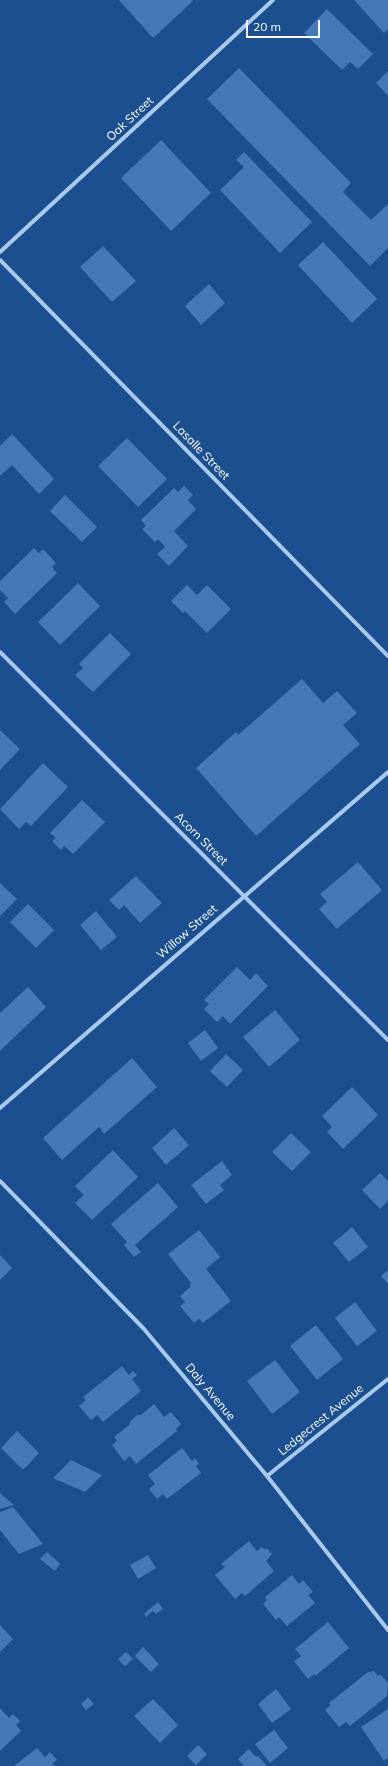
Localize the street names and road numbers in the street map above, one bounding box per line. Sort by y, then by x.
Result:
street label: Oak Street [104,94,156,144]
street label: Lasalle Street [170,419,232,483]
street label: Acorn Street [171,809,231,869]
street label: Willow Street [154,902,220,962]
street label: Daly Avenue [182,1360,238,1424]
street label: Ledgecrest Avenue [275,1381,367,1459]

